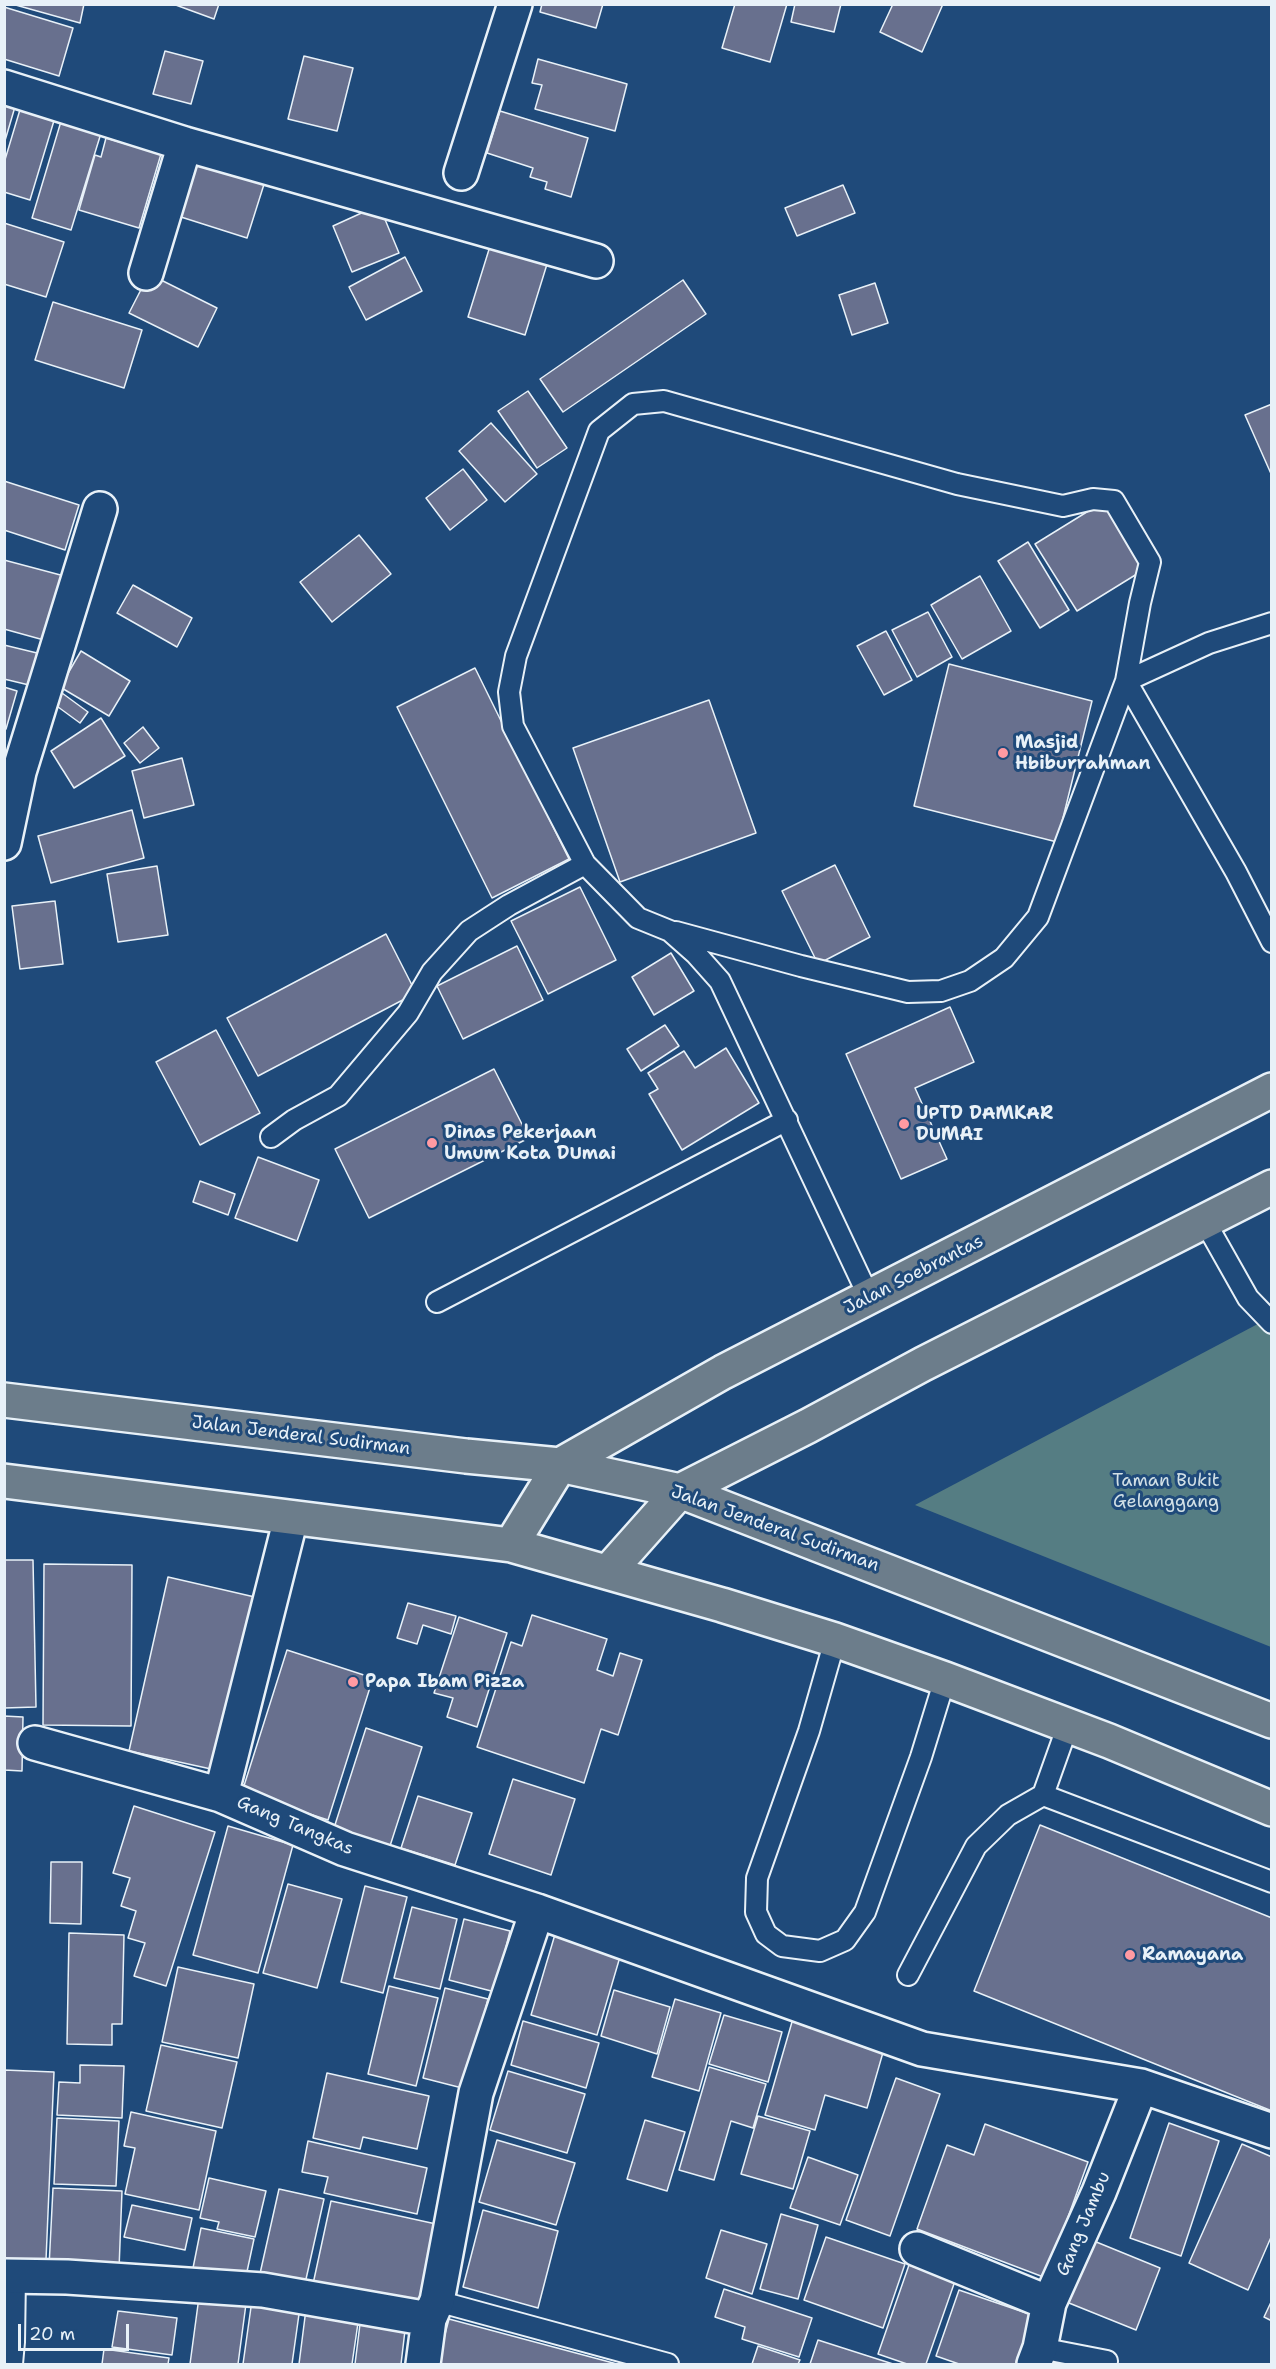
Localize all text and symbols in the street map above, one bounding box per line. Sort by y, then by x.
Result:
place label: Masjid Hbiburrahman [1015,732,1150,774]
marker: Masjid Hbiburrahman [996,746,1010,760]
place label: UPTD DAMKAR DUMAI [916,1103,1053,1146]
marker: UPTD DAMKAR DUMAI [897,1117,911,1131]
place label: Dinas Pekerjaan Umum Kota DUmai [444,1122,616,1164]
marker: Dinas Pekerjaan Umum Kota DUmai [425,1136,439,1150]
street label: Jalan Soebrantas [841,1231,987,1319]
street label: Jalan Jenderal Sudirman [191,1412,411,1460]
park label: Taman Bukit Gelanggang [1112,1470,1220,1512]
street label: Jalan Jenderal Sudirman [668,1481,882,1577]
place label: Papa Ibam Pizza [365,1671,524,1693]
marker: Papa Ibam Pizza [346,1675,360,1689]
street label: Gang Tangkas [233,1792,357,1860]
place label: Ramayana [1142,1944,1243,1966]
marker: Ramayana [1123,1948,1137,1962]
street label: Gang Jambu [1052,2169,1116,2279]
scale bar [21,2312,132,2350]
text: 20 m [29,2322,75,2346]

